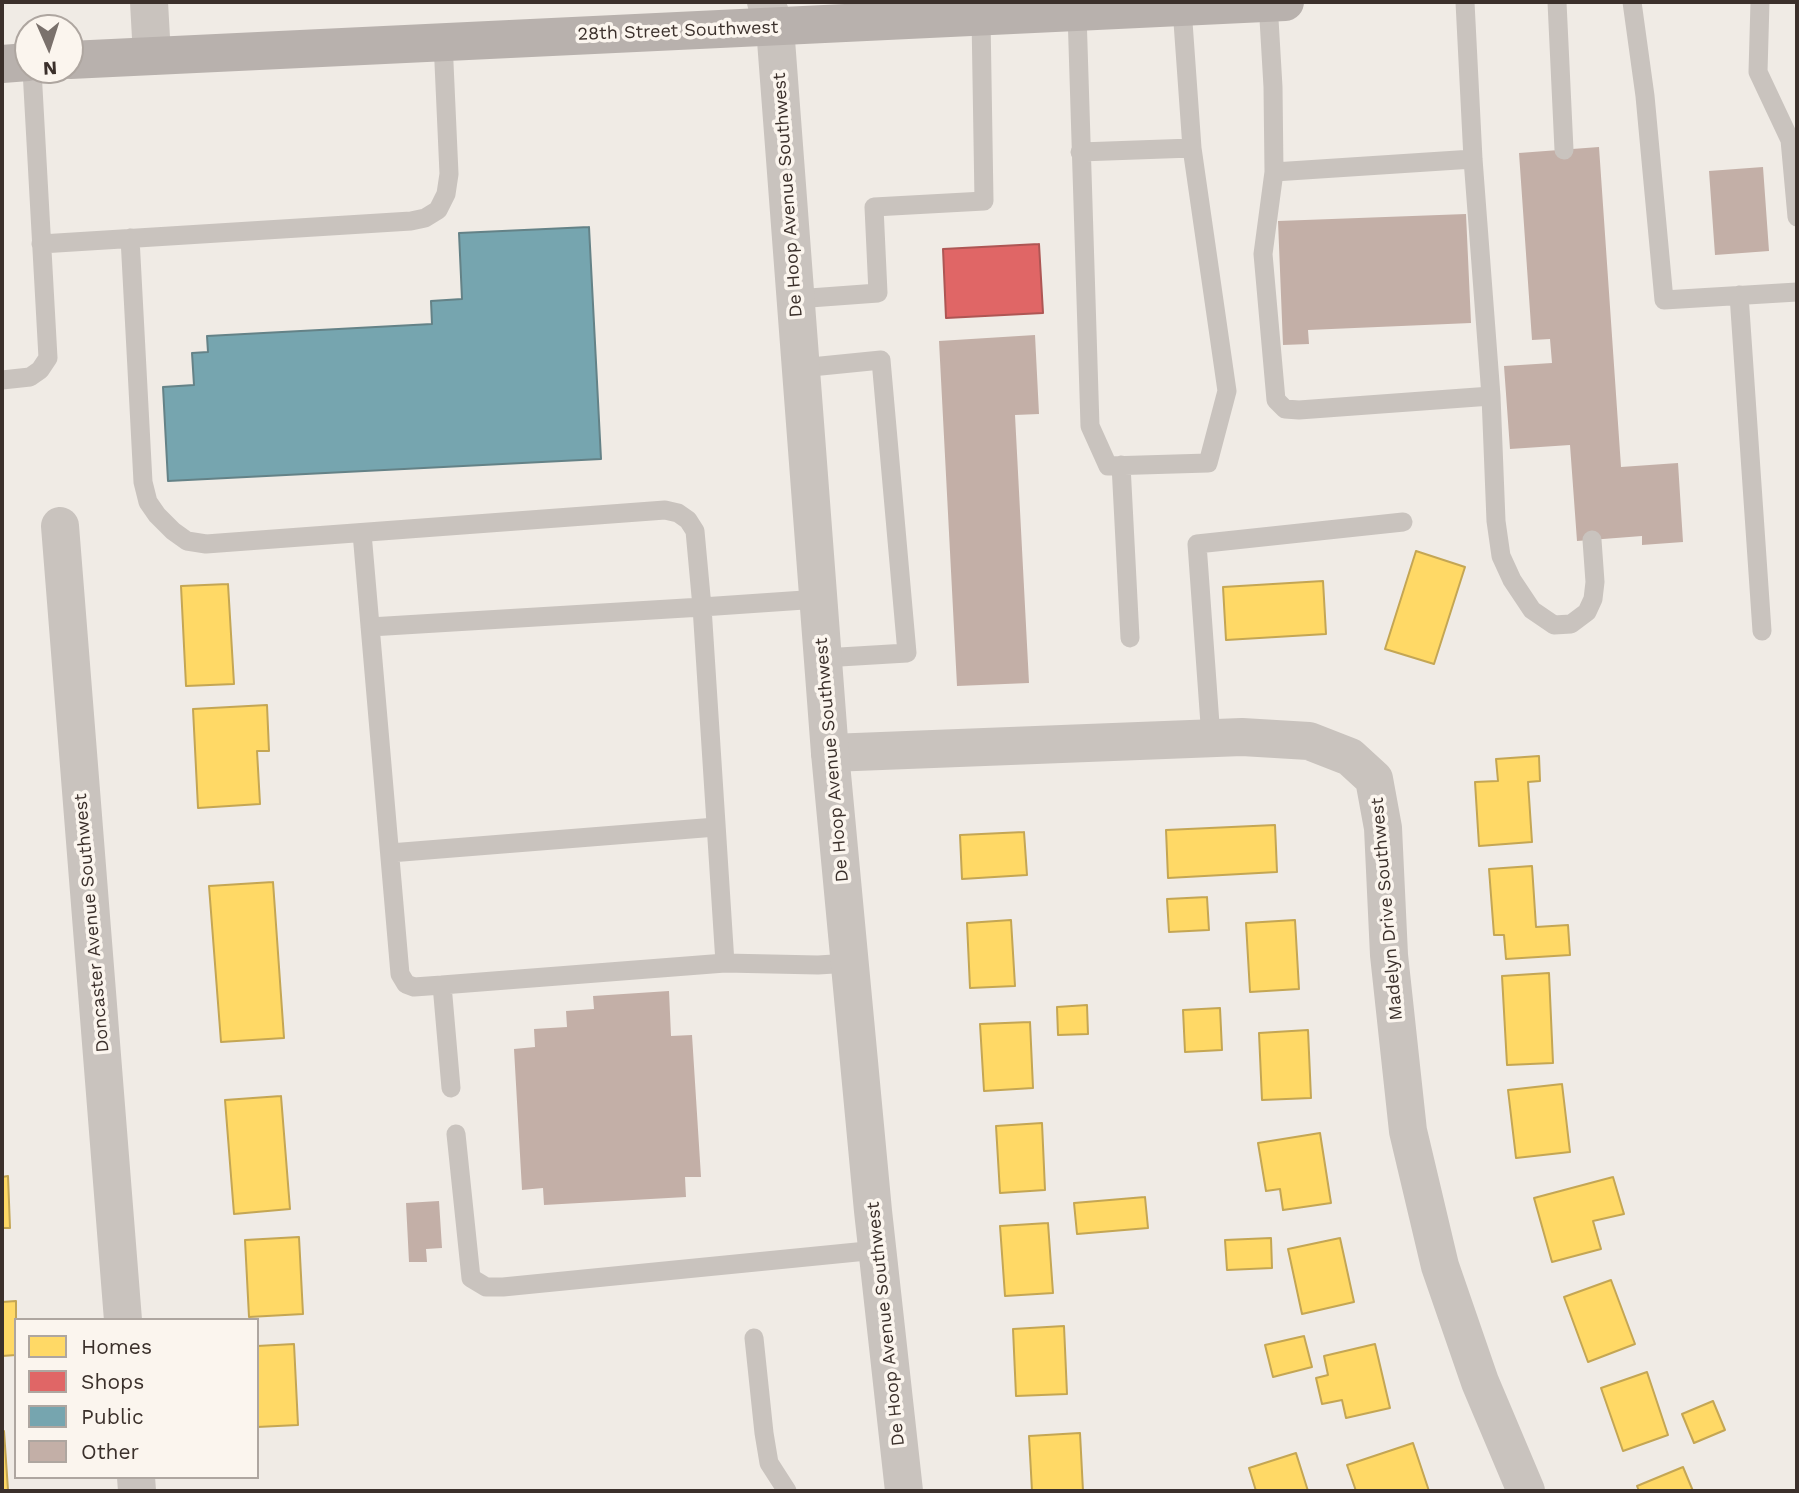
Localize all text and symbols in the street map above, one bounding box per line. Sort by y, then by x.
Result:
north arrow [14,14,84,84]
street label: 28th Street Southwest [577,17,779,45]
text: N [42,57,58,80]
street label: De Hoop Avenue Southwest [769,72,807,318]
street label: De Hoop Avenue Southwest [811,637,853,883]
street label: Doncaster Avenue Southwest [70,793,114,1053]
street label: Madelyn Drive Southwest [1366,797,1408,1021]
street label: De Hoop Avenue Southwest [862,1201,910,1447]
legend [14,1318,259,1479]
text: Homes [81,1334,152,1359]
text: Shops [81,1369,144,1394]
text: Public [81,1404,144,1429]
text: Other [81,1439,139,1464]

